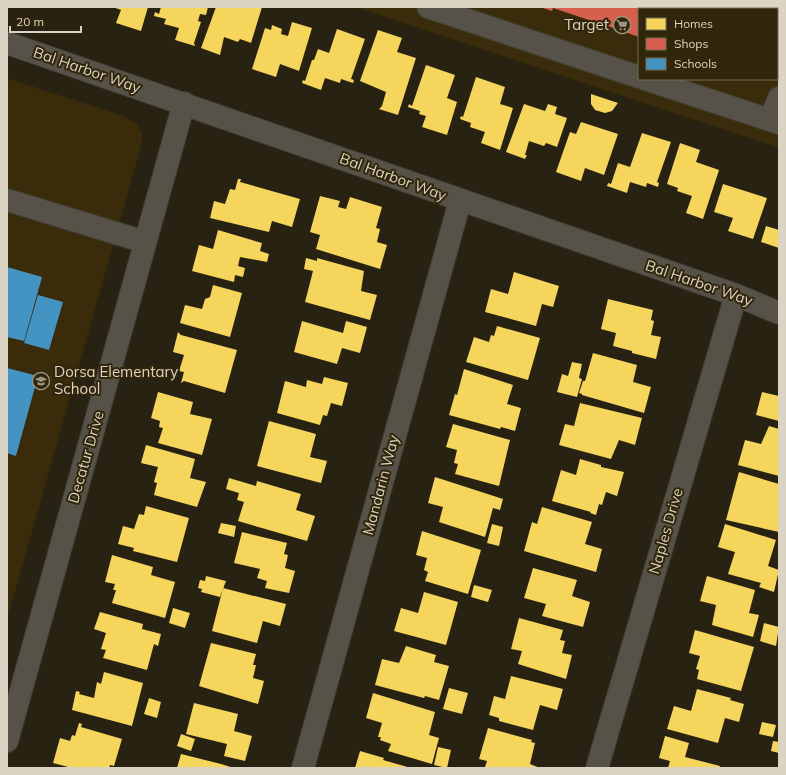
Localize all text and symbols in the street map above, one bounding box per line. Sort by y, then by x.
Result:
scale bar [10,8,81,34]
legend [638,8,778,80]
text: 20 m [16,14,44,29]
place label: Target [564,15,609,34]
supermarket icon: Target [612,15,632,35]
text: Homes [674,16,713,31]
text: Shops [674,36,709,51]
street label: Bal Harbor Way [31,42,143,97]
text: Schools [674,56,717,71]
street label: Bal Harbor Way [337,148,449,205]
street label: Bal Harbor Way [643,255,755,310]
place label: Dorsa Elementary School [54,362,178,398]
school or university icon: Dorsa Elementary School [31,371,51,391]
street label: Decatur Drive [63,408,108,505]
street label: Mandarin Way [358,433,403,537]
street label: Naples Drive [644,486,687,576]

